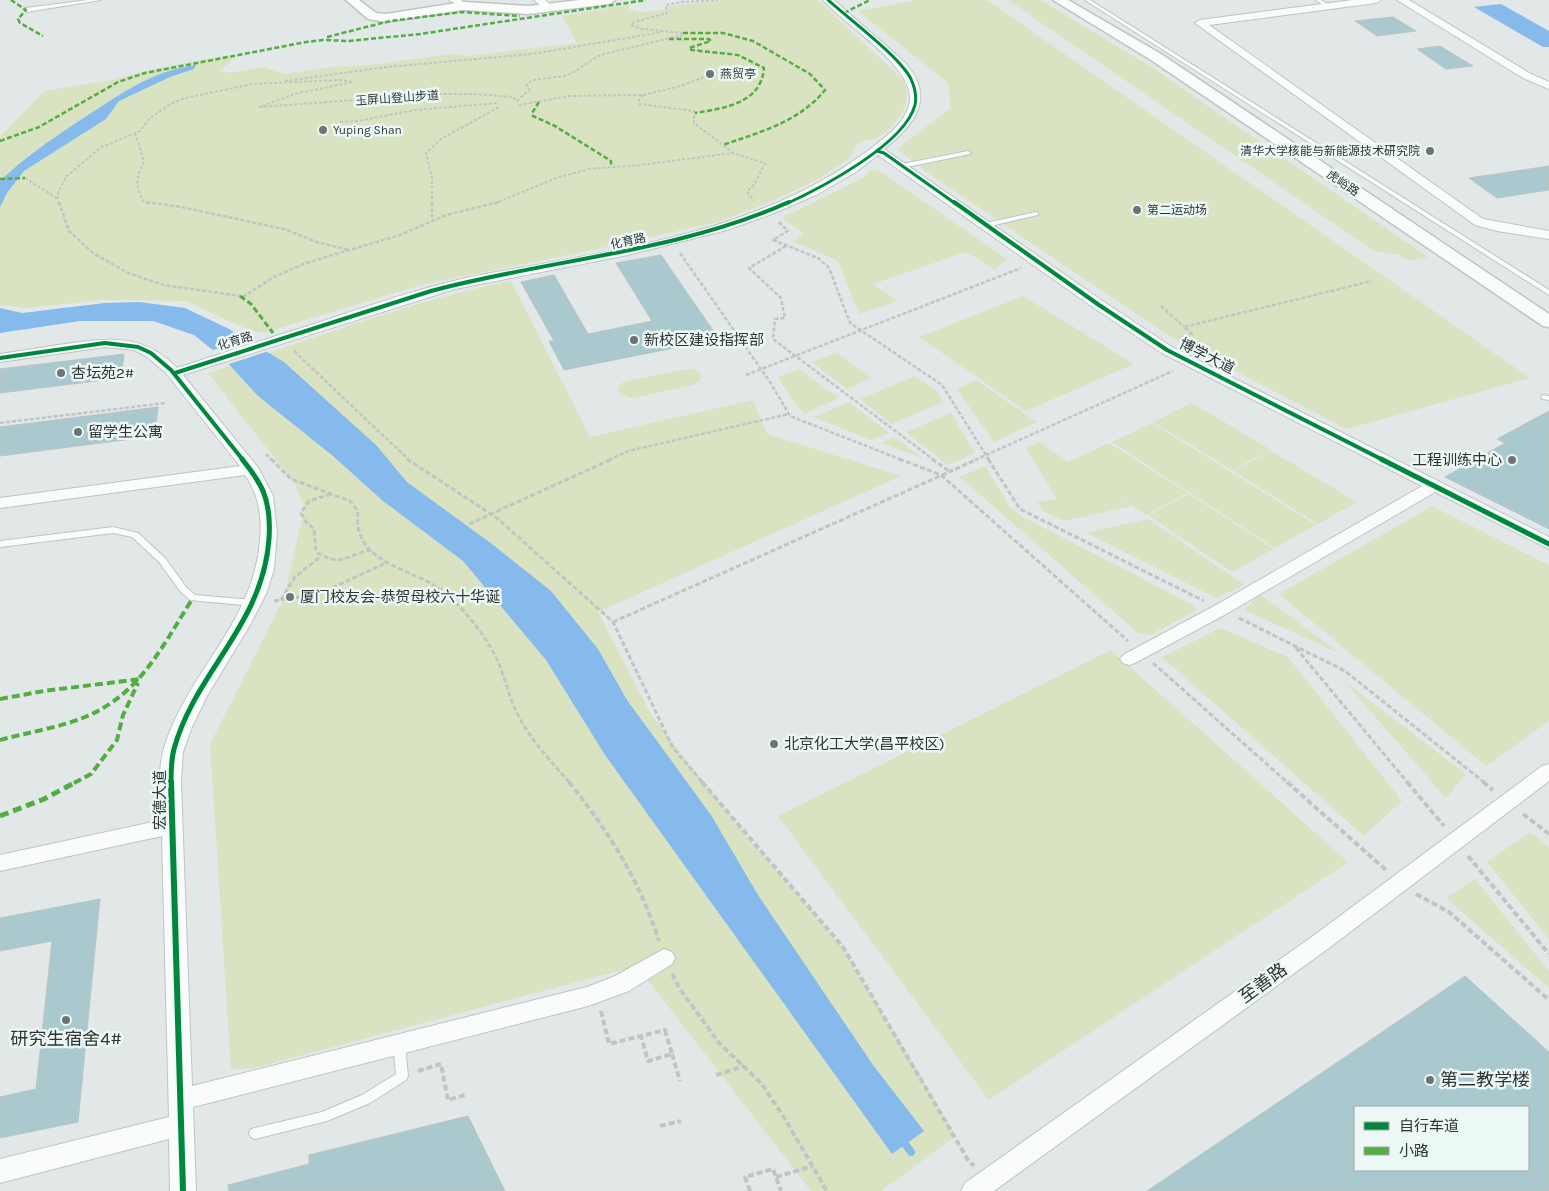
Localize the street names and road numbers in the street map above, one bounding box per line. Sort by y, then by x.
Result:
street label: 玉屏山登山步道 [355,88,439,108]
street label: 虎峪路 [1324,167,1362,199]
street label: 化育路 [609,230,647,252]
street label: 化育路 [216,329,254,353]
street label: 博学大道 [1176,334,1238,378]
street label: 宏德大道 [151,770,169,830]
street label: 至善路 [1235,958,1291,1008]

